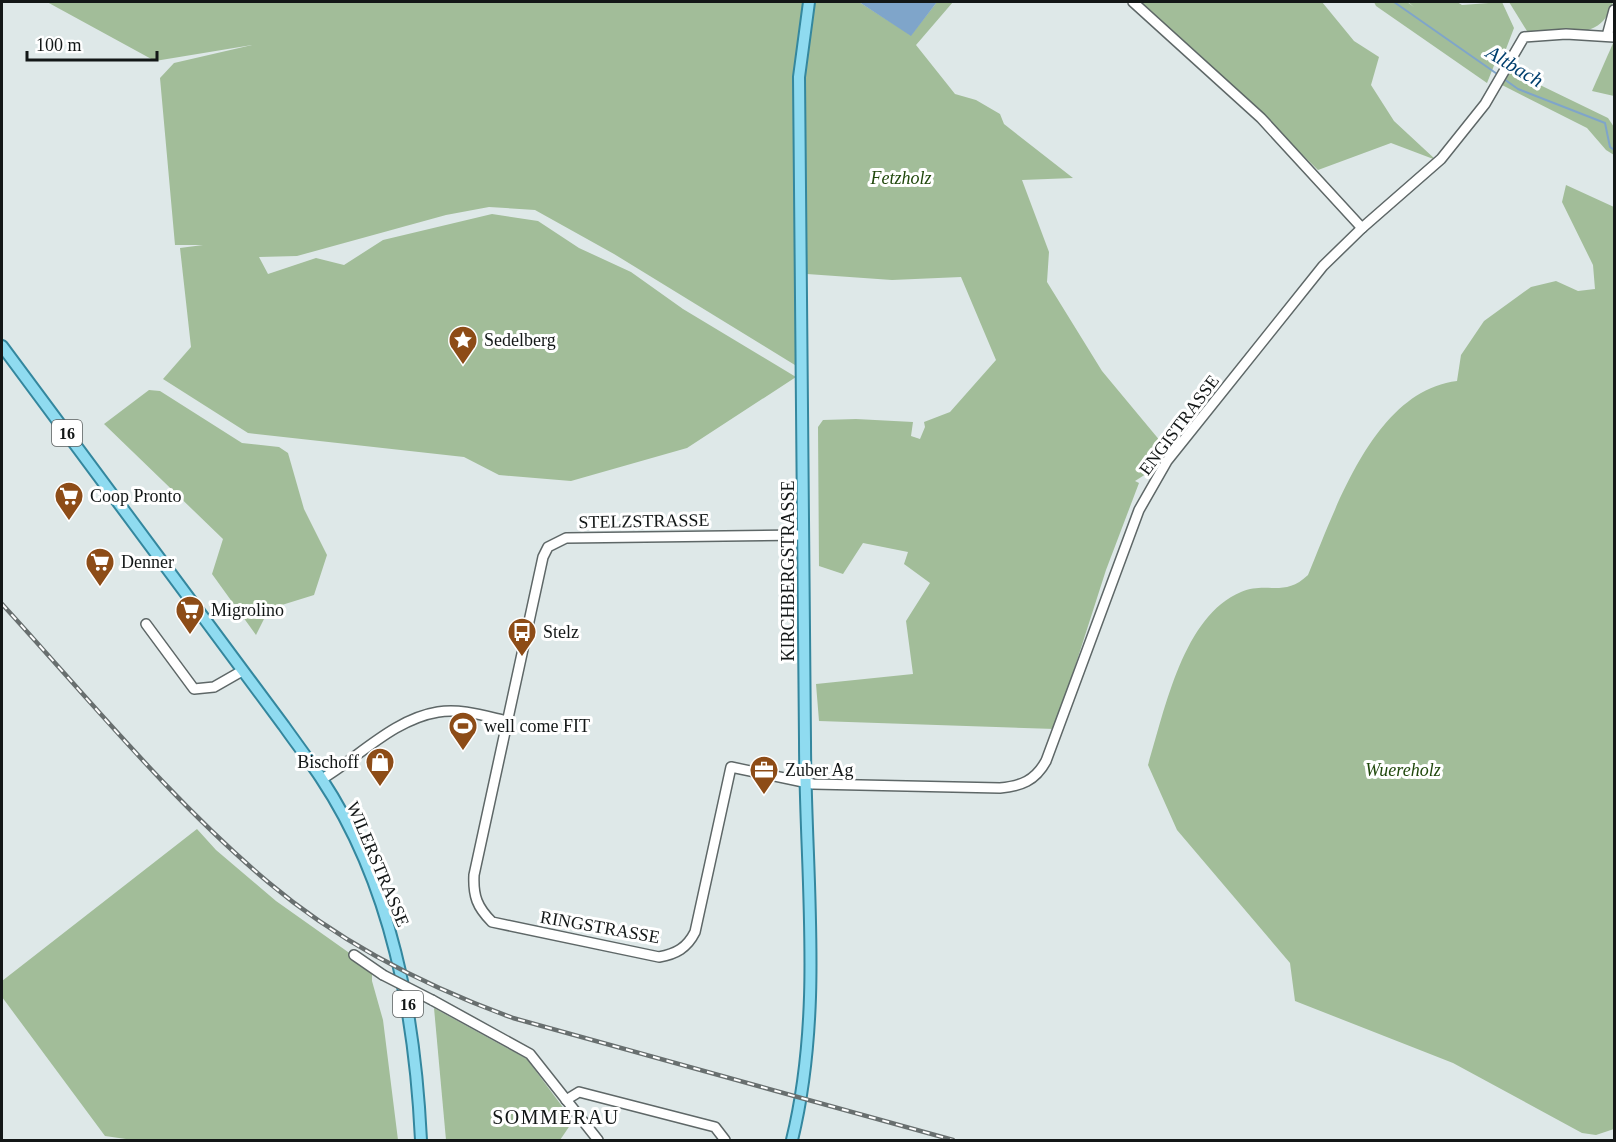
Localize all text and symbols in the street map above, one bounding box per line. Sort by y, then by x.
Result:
scale bar [27,24,158,62]
text: 100 m [36,35,82,55]
water label: Altbach [1481,40,1547,91]
park label: Fetzholz [870,168,932,188]
place icon: Sedelberg [447,324,479,366]
place label: Sedelberg [484,330,556,350]
street label: ENGISTRASSE [1135,371,1223,479]
road number: 16 [52,420,82,446]
supermarket icon: Coop Pronto [53,480,85,522]
street label: KIRCHBERGSTRASSE [778,480,798,662]
place label: Coop Pronto [90,486,182,506]
street label: STELZSTRASSE [578,510,710,532]
supermarket icon: Denner [84,546,116,588]
place label: Denner [121,552,174,572]
supermarket icon: Migrolino [174,594,206,636]
place label: Migrolino [211,600,284,620]
bus stop icon: Stelz [506,616,538,658]
place label: Stelz [543,622,579,642]
sports icon: well come FIT [447,710,479,752]
place label: well come FIT [484,716,590,736]
shop icon: Bischoff [364,746,396,788]
place label: Bischoff [297,752,359,772]
office icon: Zuber Ag [748,754,780,796]
place label: Zuber Ag [785,760,853,780]
park label: Wuereholz [1365,760,1441,780]
street label: WILERSTRASSE [343,798,413,930]
street label: RINGSTRASSE [539,907,661,947]
road number: 16 [393,991,423,1017]
district label: SOMMERAU [492,1106,620,1128]

